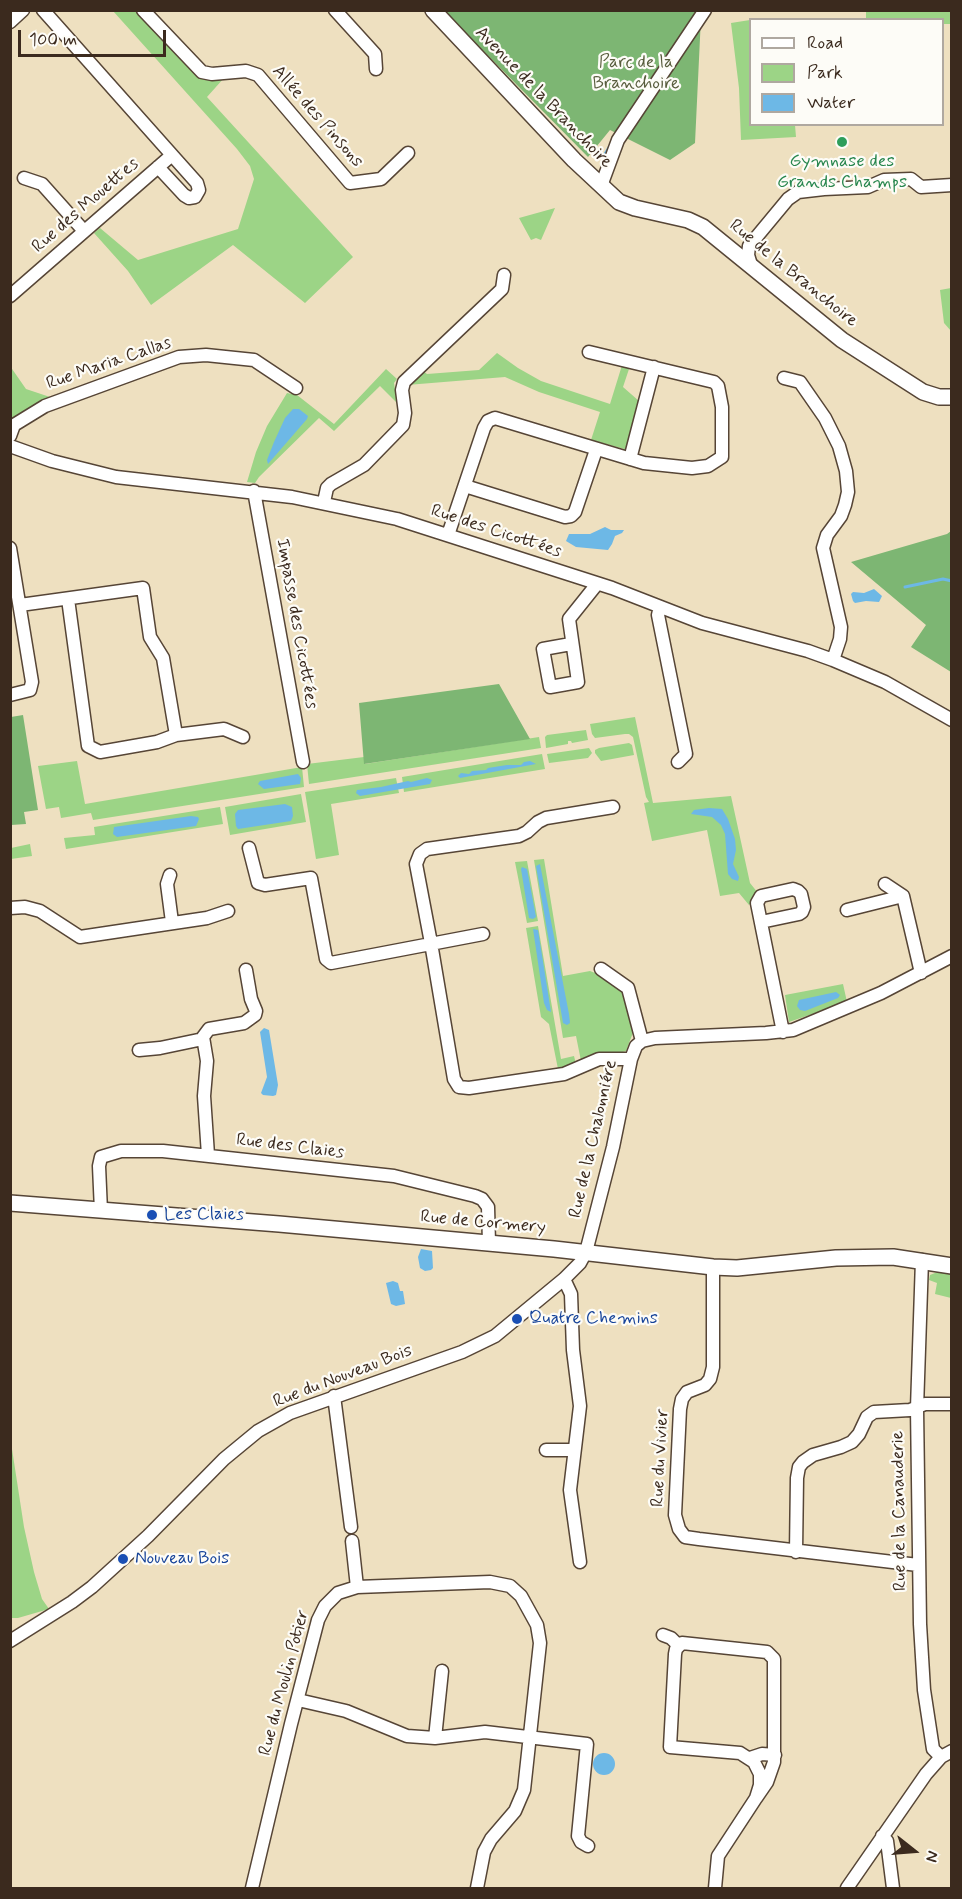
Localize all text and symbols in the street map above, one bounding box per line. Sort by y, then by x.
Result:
scale bar [21,18,170,56]
legend [749,18,944,126]
street label: Avenue de la Branchoire [470,23,616,173]
text: 100 m [29,28,77,52]
text: Road [807,31,843,55]
park label: Parc de la Branchoire [592,52,680,94]
text: Park [807,61,843,85]
street label: Allée des Pinsons [267,62,367,172]
text: Water [807,91,855,115]
marker: Gymnase des Grands Champs [835,135,849,149]
place label: Gymnase des Grands Champs [777,151,907,194]
street label: Rue des Mouettes [28,154,144,258]
street label: Rue de la Branchoire [724,216,862,332]
street label: Rue Maria Callas [44,333,174,395]
street label: Rue des Cicottées [428,501,564,563]
street label: Impasse des Cicottées [270,537,322,711]
street label: Rue de la Chalonniére [565,1058,623,1220]
street label: Rue des Claies [235,1130,345,1164]
place label: Les Claies [164,1204,244,1226]
street label: Rue de Cormery [419,1207,547,1239]
marker: Les Claies [145,1208,159,1222]
place label: Quatre Chemins [529,1308,658,1330]
marker: Quatre Chemins [510,1312,524,1326]
street label: Rue du Nouveau Bois [270,1341,416,1413]
street label: Rue du Vivier [648,1408,674,1508]
street label: Rue de la Canauderie [888,1431,912,1591]
place label: Nouveau Bois [135,1548,229,1570]
marker: Nouveau Bois [116,1552,130,1566]
street label: Rue du Moulin Potier [255,1608,315,1758]
north arrow [884,1821,944,1881]
text: N [920,1848,943,1865]

